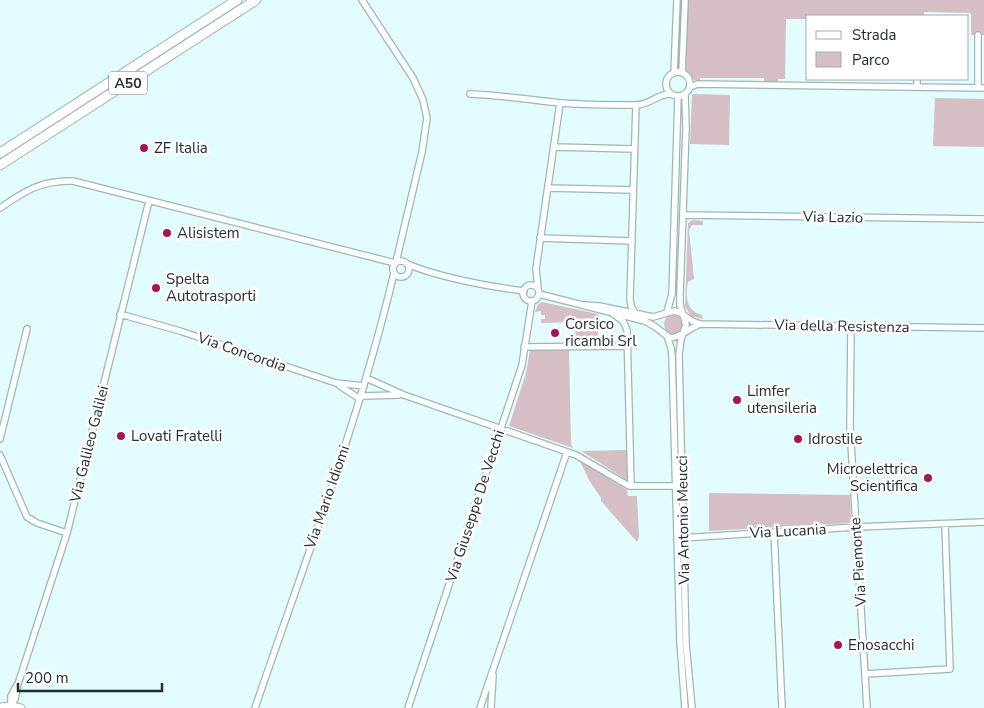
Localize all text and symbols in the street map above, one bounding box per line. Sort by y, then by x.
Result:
legend [806,15,969,80]
text: Strada [852,25,896,45]
text: Parco [852,50,890,70]
road number: A50 [109,72,147,95]
place label: ZF Italia [154,138,208,158]
marker: ZF Italia [138,142,150,154]
street label: Via Lazio [802,206,863,228]
place label: Alisistem [177,223,240,243]
marker: Alisistem [161,227,173,239]
place label: Spelta Autotrasporti [166,269,256,306]
marker: Spelta Autotrasporti [150,282,162,294]
place label: Corsico ricambi Srl [565,314,637,351]
street label: Via della Resistenza [773,315,910,337]
street label: Via Concordia [194,327,289,377]
marker: Corsico ricambi Srl [549,327,561,339]
place label: Limfer utensileria [747,381,817,418]
street label: Via Galileo Galilei [65,384,113,505]
marker: Limfer utensileria [731,394,743,406]
place label: Lovati Fratelli [131,426,222,446]
street label: Via Giuseppe De Vecchi [441,427,509,586]
place label: Idrostile [808,429,862,449]
marker: Lovati Fratelli [115,430,127,442]
marker: Idrostile [792,433,804,445]
street label: Via Mario Idiomi [300,443,354,552]
street label: Via Antonio Meucci [672,455,694,586]
place label: Microelettrica Scientifica [827,459,918,496]
marker: Microelettrica Scientifica [922,472,934,484]
street label: Via Piemonte [845,517,871,608]
street label: Via Lucania [748,519,827,543]
place label: Enosacchi [848,635,915,655]
marker: Enosacchi [832,639,844,651]
scale bar [18,660,161,692]
text: 200 m [25,668,69,688]

